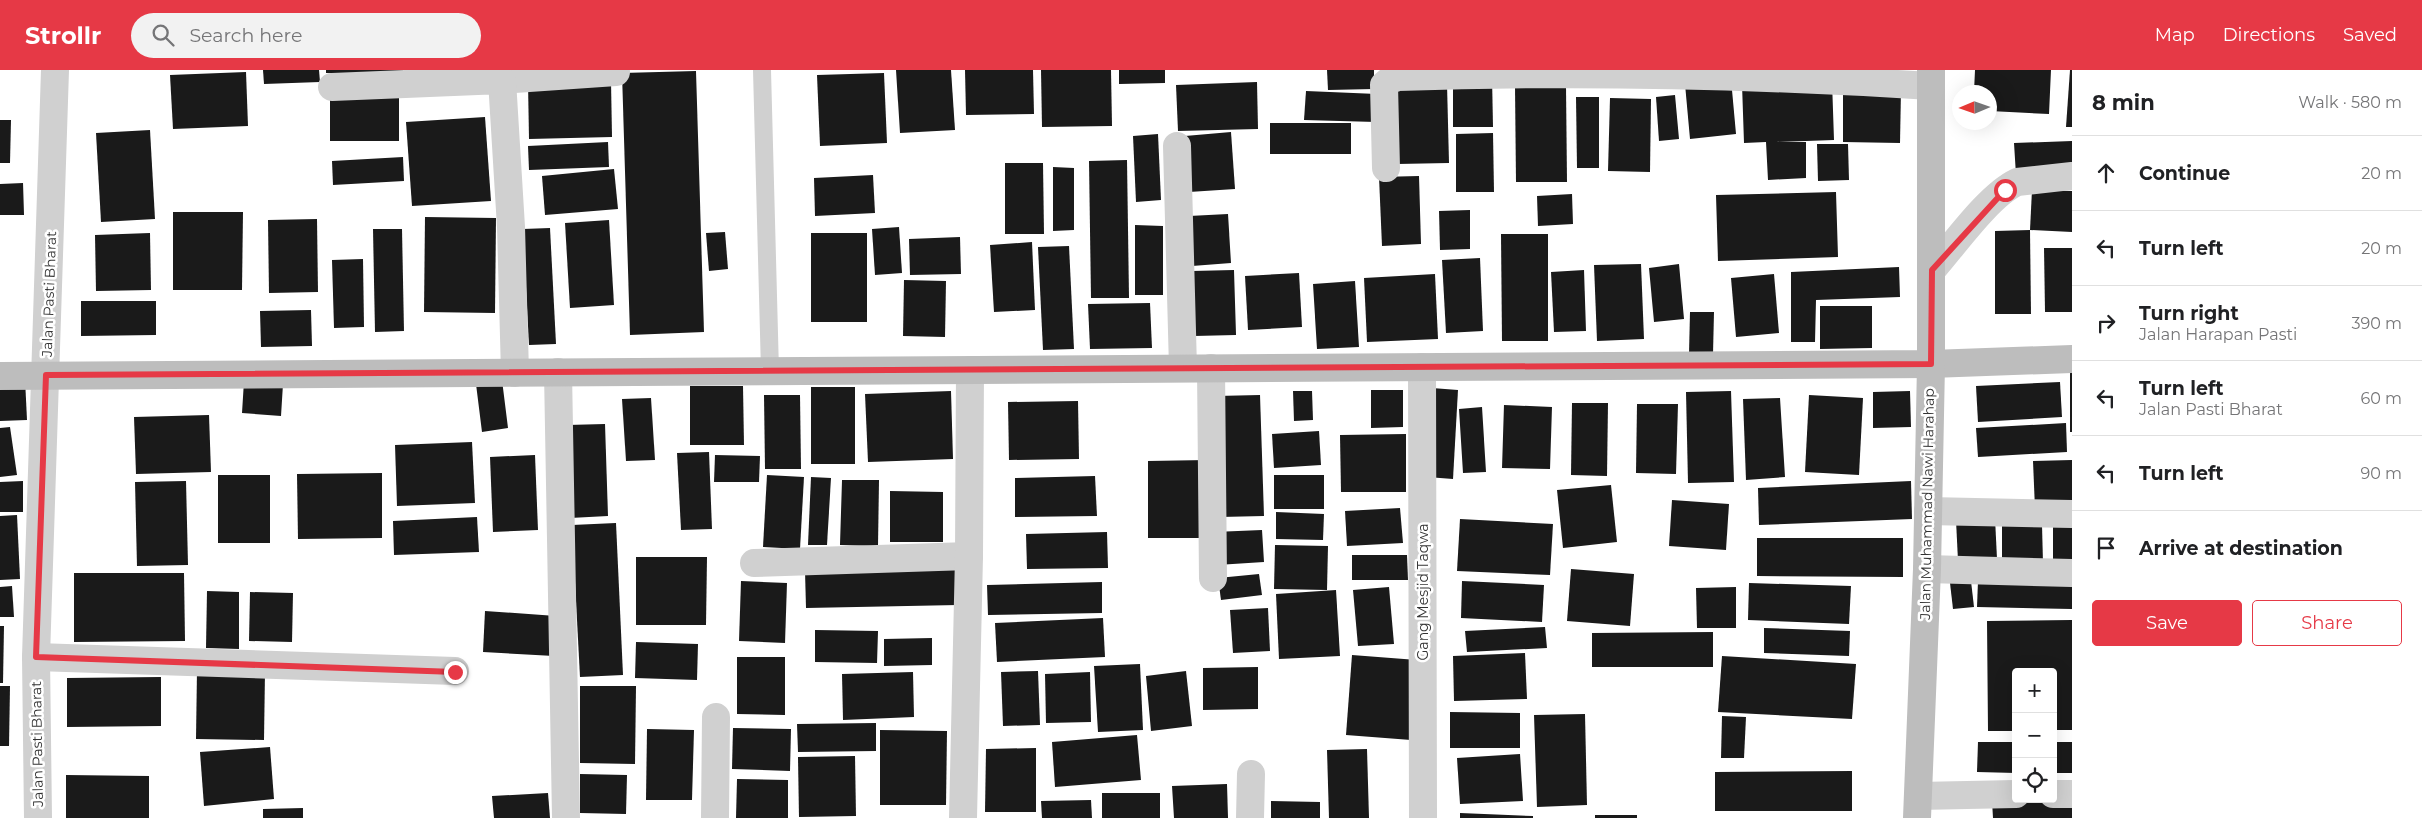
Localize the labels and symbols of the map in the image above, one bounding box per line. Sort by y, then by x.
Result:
north arrow [1952,85,1997,130]
route start [1994,179,2017,202]
street label: Jalan Pasti Bharat [38,231,60,358]
street label: Jalan Muhammad Nawi Harahap [1916,388,1938,621]
street label: Gang Mesjid Taqwa [1414,524,1432,660]
route end [444,661,467,684]
street label: Jalan Pasti Bharat [27,681,47,808]

